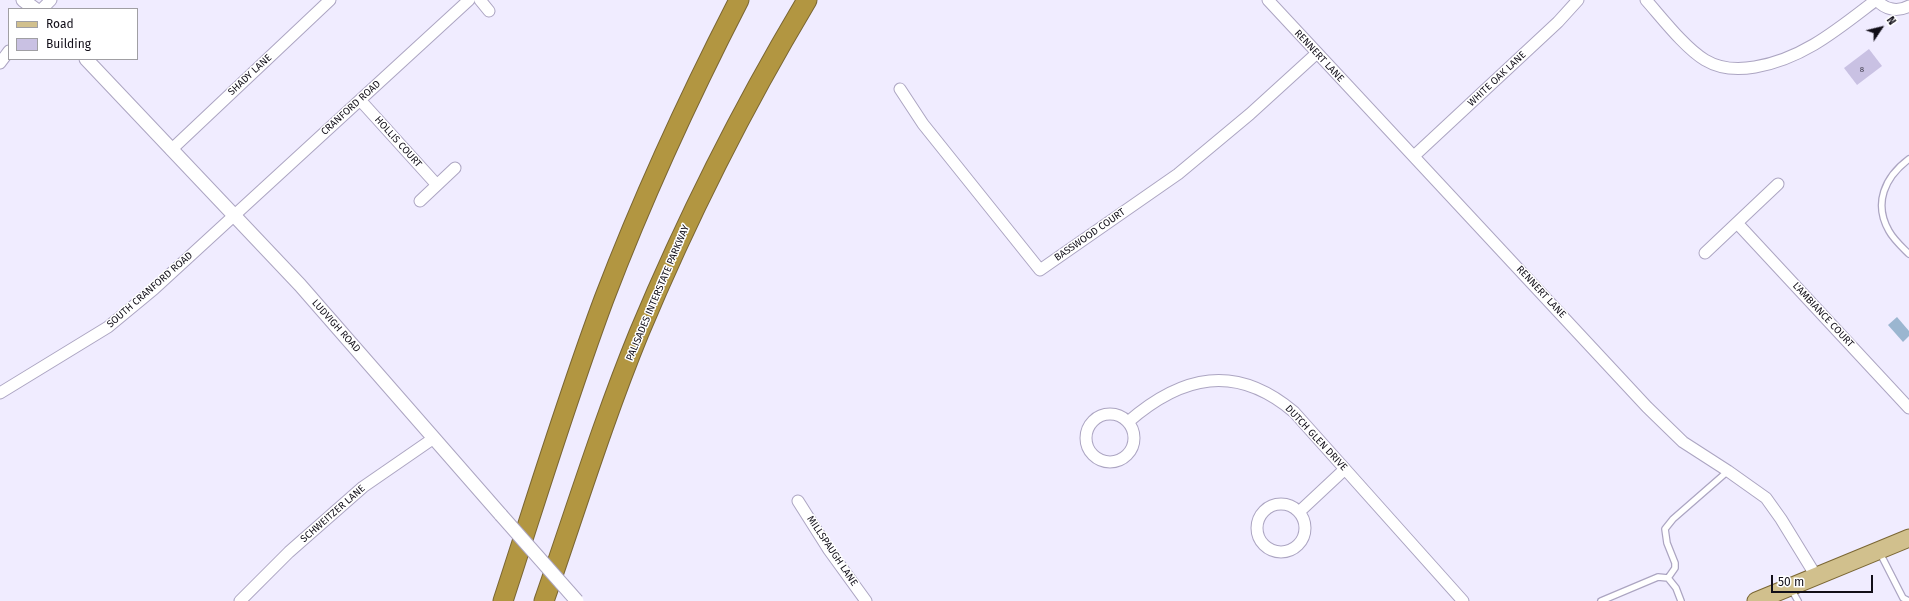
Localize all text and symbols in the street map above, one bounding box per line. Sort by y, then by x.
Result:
legend [8,8,138,60]
north arrow [1861,8,1901,48]
text: N [1884,14,1899,28]
text: Road [46,17,74,31]
street label: RENNERT LANE [1292,27,1346,85]
text: Building [46,37,91,51]
street label: WHITE OAK LANE [1465,49,1529,109]
street label: SHADY LANE [226,52,274,98]
house number: 8 [1860,65,1864,75]
street label: CRANFORD ROAD [319,78,383,138]
street label: HOLLIS COURT [372,114,424,170]
street label: BASSWOOD COURT [1052,206,1128,264]
street label: PALISADES INTERSTATE PARKWAY [624,223,692,363]
street label: SOUTH CRANFORD ROAD [105,250,195,330]
street label: RENNERT LANE [1514,263,1568,321]
street label: L'AMBIANCE COURT [1790,280,1856,350]
street label: LUDVIGH ROAD [309,297,363,355]
street label: DUTCH GLEN DRIVE [1282,403,1350,473]
street label: SCHWEITZER LANE [298,483,368,545]
street label: MILLSPAUGH LANE [804,514,860,588]
scale bar [1773,567,1875,593]
text: 50 m [1778,575,1804,589]

